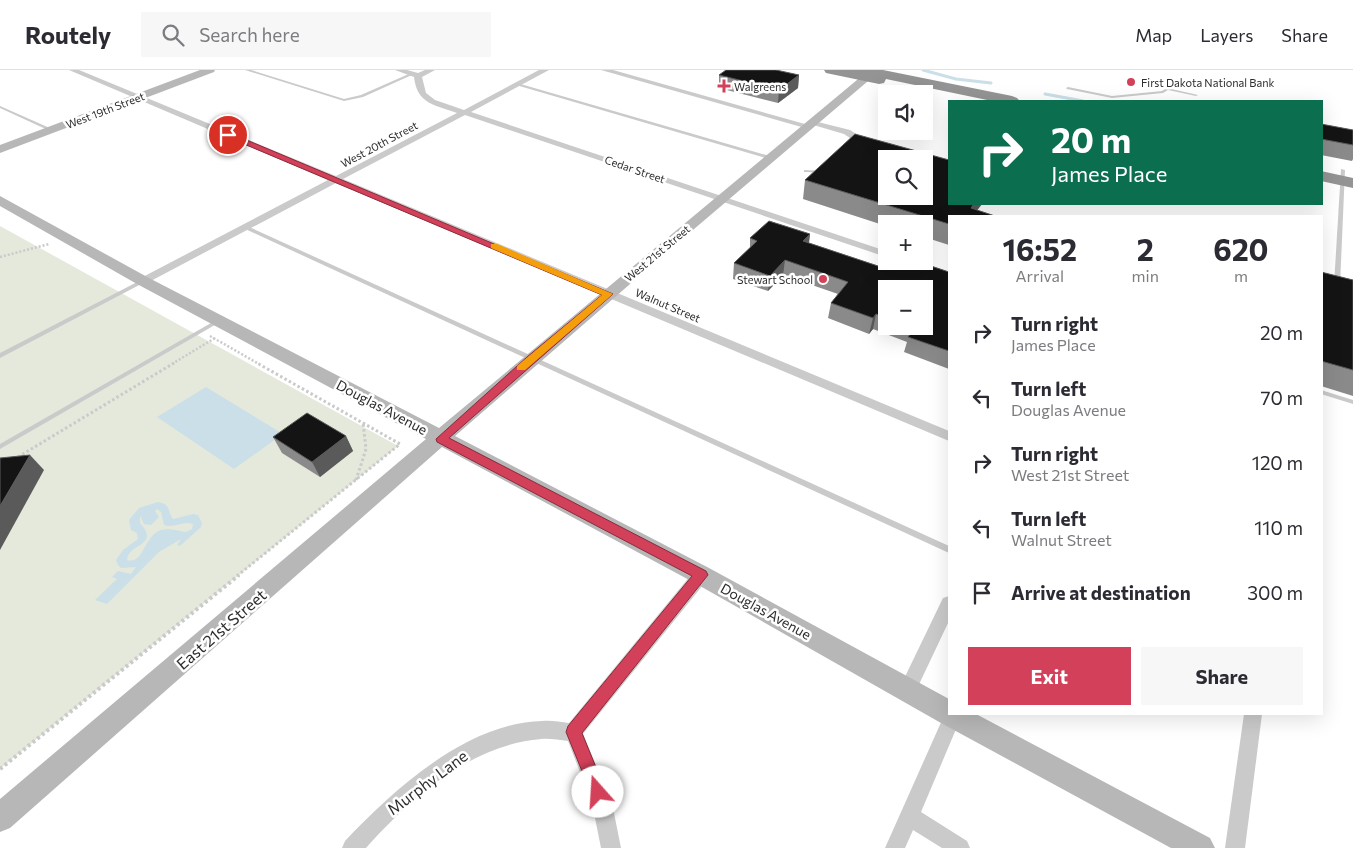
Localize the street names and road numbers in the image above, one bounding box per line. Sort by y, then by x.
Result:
street label: West 19th Street [64,89,147,131]
street label: West 20th Street [338,118,420,170]
street label: Cedar Street [603,153,667,186]
street label: West 21st Street [622,222,693,284]
street label: Walnut Street [634,285,703,325]
street label: Douglas Avenue [334,376,430,438]
street label: Douglas Avenue [718,579,814,643]
street label: East 21st Street [172,585,270,673]
street label: Murphy Lane [383,746,471,818]

